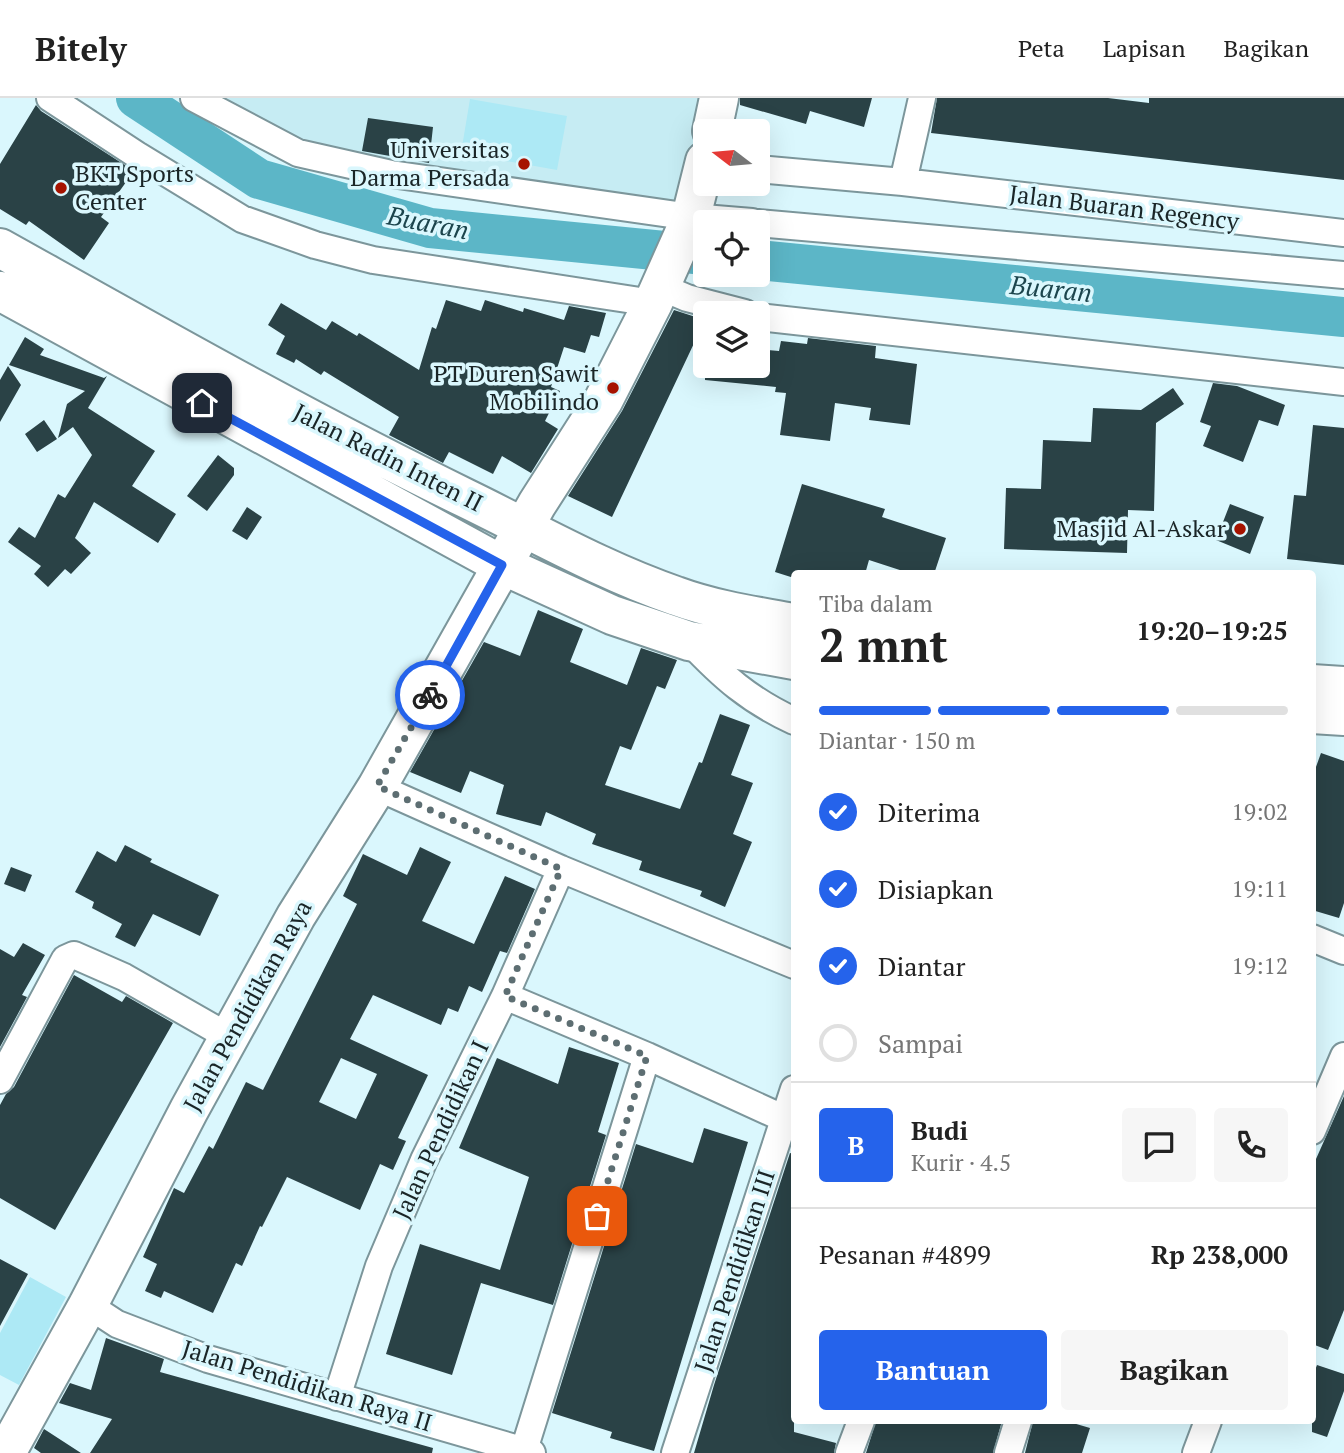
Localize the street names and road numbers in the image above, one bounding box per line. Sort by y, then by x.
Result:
street label: Jalan Buaran Regency [1008,177,1242,237]
street label: Jalan Radin Inten II [288,396,489,519]
street label: Jalan Pendidikan Raya [176,894,319,1117]
street label: Jalan Pendidikan I [385,1035,496,1224]
street label: Jalan Pendidikan III [686,1166,782,1376]
street label: Jalan Pendidikan Raya II [178,1332,436,1438]

